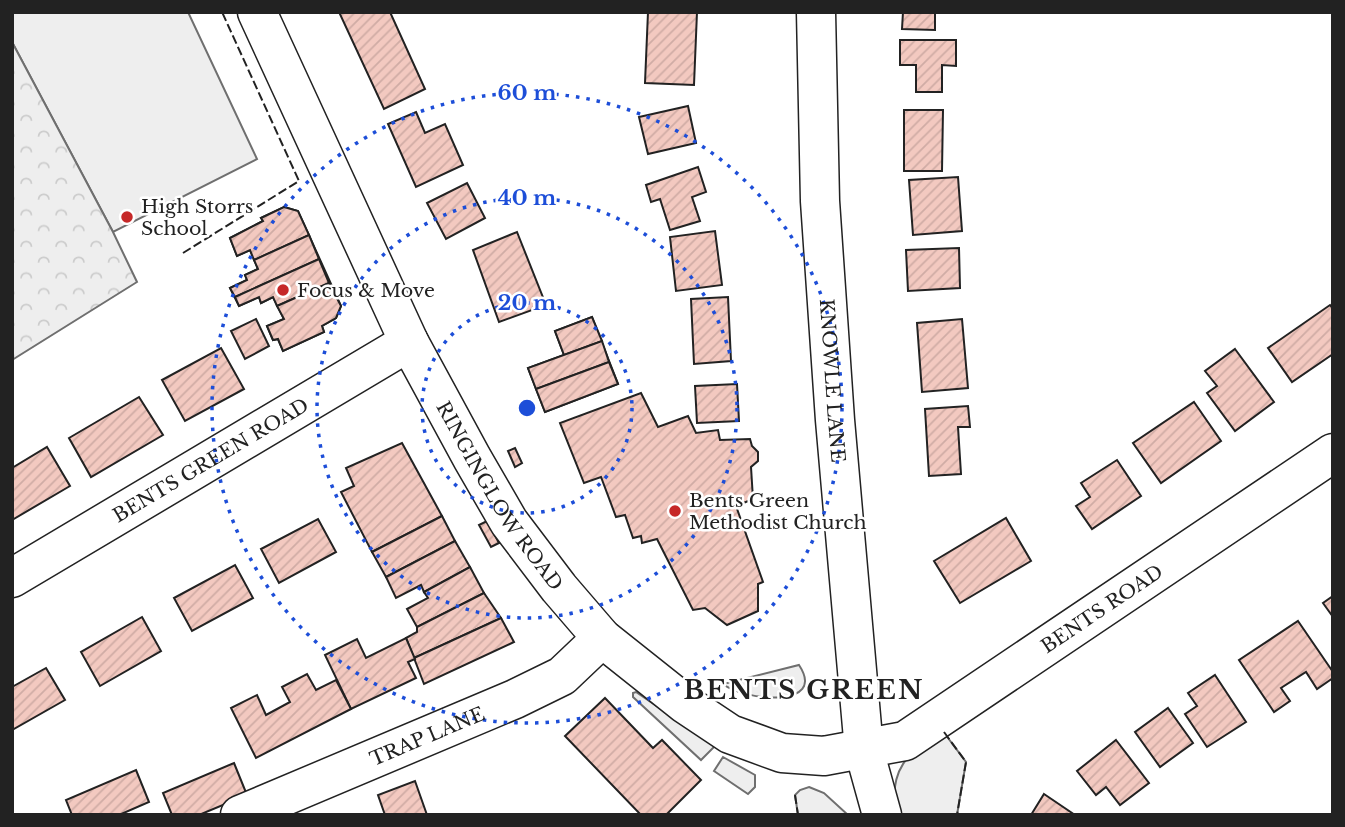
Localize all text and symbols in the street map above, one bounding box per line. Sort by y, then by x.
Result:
text: 60 m [498,80,556,106]
text: 40 m [498,185,556,211]
place label: High Storrs School [141,195,253,240]
marker: High Storrs School [119,209,135,225]
place label: Focus & Move [297,279,435,302]
marker: Focus & Move [275,282,291,298]
text: 20 m [498,290,556,316]
street label: KNOWLE LANE [815,298,850,463]
street label: BENTS GREEN ROAD [109,393,313,527]
centre of rings [515,396,539,420]
street label: RINGINGLOW ROAD [432,397,568,595]
place label: Bents Green Methodist Church [689,489,867,534]
marker: Bents Green Methodist Church [667,503,683,519]
street label: BENTS ROAD [1036,560,1167,658]
district label: BENTS GREEN [684,674,924,706]
street label: TRAP LANE [366,702,488,770]

